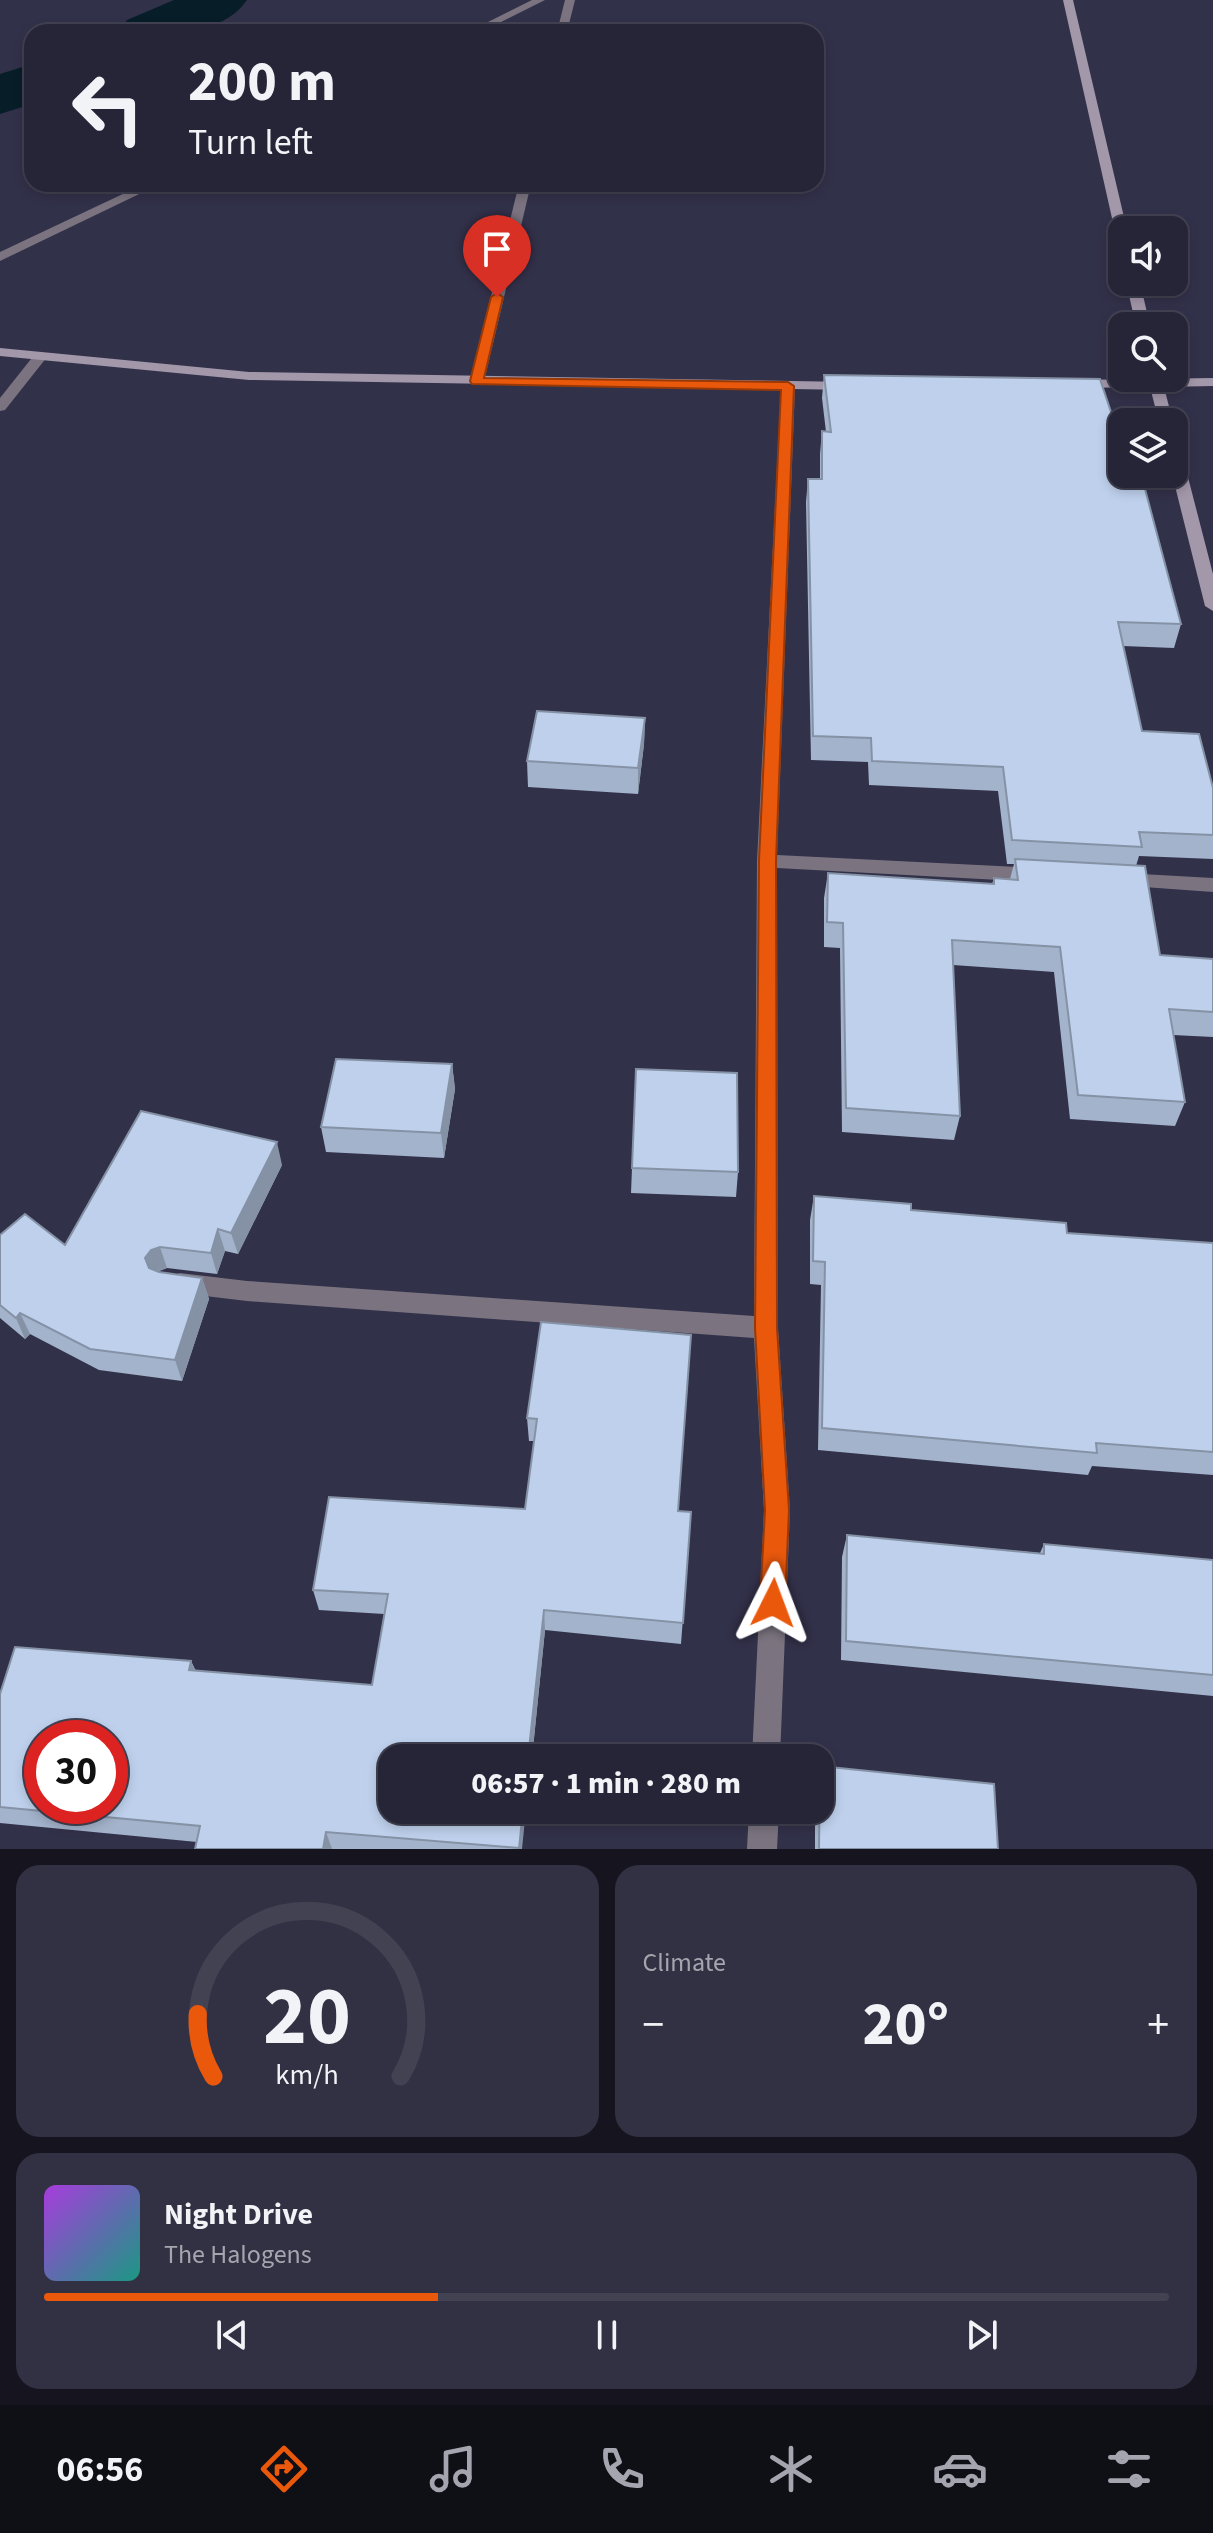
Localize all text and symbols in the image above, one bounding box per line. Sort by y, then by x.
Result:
text: 200 m [188,43,336,122]
icon: left [56,56,160,160]
text: Turn left [188,117,313,168]
pin [463,215,531,297]
map controls [1108,216,1188,488]
button: sound [1108,216,1188,296]
icon: arrive [475,227,519,271]
button: search [1108,312,1188,392]
button: layers [1108,408,1188,488]
position arrow [731,1561,815,1645]
speed limit sign: 30 [24,1720,128,1824]
text: 06:57 · 1 min · 280 m [471,1762,741,1805]
text: Climate [643,1944,726,1981]
text: 20 [263,1958,351,2076]
text: 20° [863,1983,949,2068]
text: − [643,1994,664,2057]
text: + [1147,1994,1169,2057]
text: km/h [276,2055,339,2095]
text: Night Drive [164,2193,313,2236]
text: The Halogens [164,2236,312,2273]
icon: previous [210,2313,254,2357]
icon: pause [585,2313,629,2357]
icon: next [960,2313,1004,2357]
icon: directions [256,2441,312,2497]
icon: music [425,2441,481,2497]
icon: phone [594,2441,650,2497]
icon: climate [763,2441,819,2497]
icon: car [932,2441,988,2497]
icon: filters [1101,2441,1157,2497]
text: 06:56 [56,2444,143,2495]

